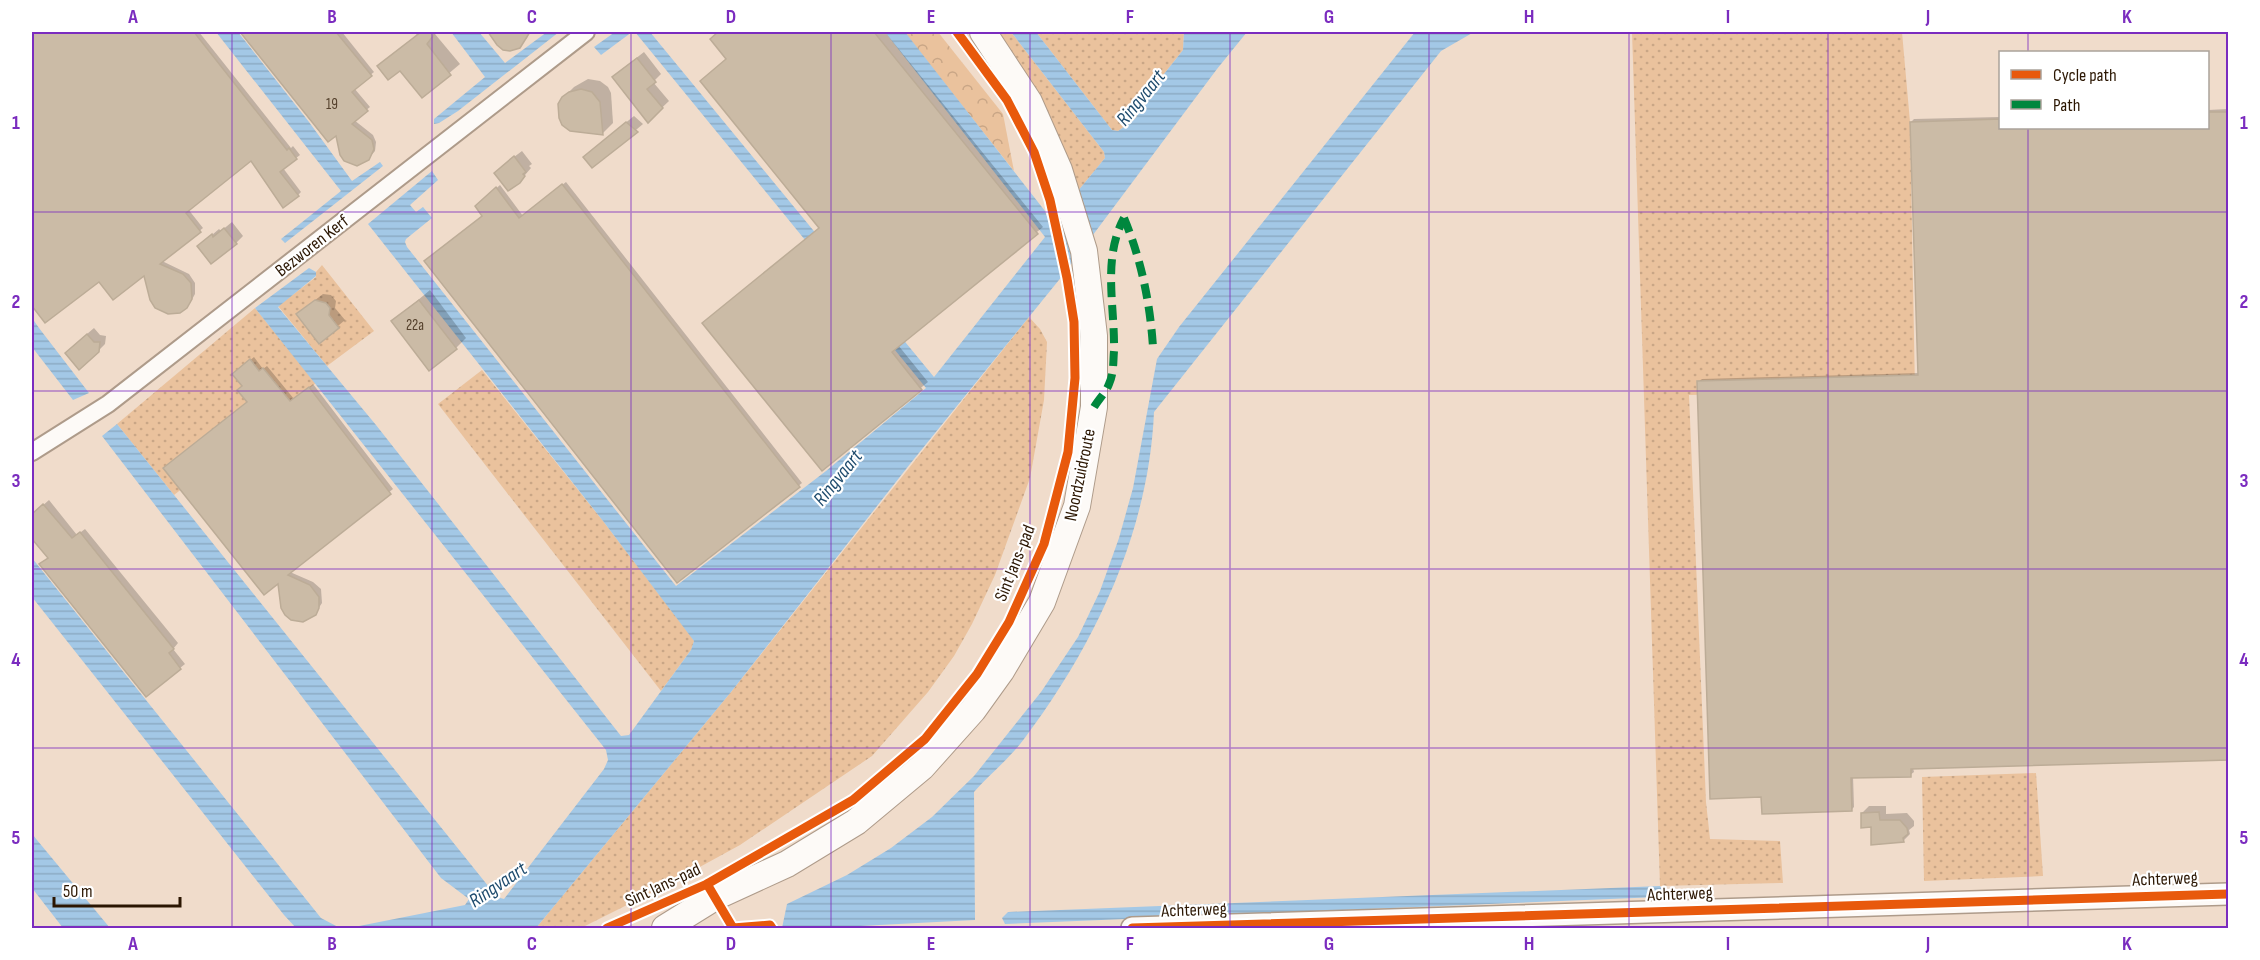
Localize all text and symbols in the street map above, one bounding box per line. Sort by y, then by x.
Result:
text: A [127,5,138,29]
text: B [327,5,337,29]
text: C [527,5,537,29]
text: D [726,5,736,29]
text: E [927,5,935,29]
text: F [1126,5,1134,29]
text: G [1324,5,1334,29]
text: H [1524,5,1534,29]
text: I [1726,5,1730,29]
text: J [1925,5,1930,29]
text: K [2122,5,2132,29]
legend [1999,51,2209,129]
water label: Ringvaart [1111,65,1171,131]
text: Cycle path [2053,65,2117,86]
house number: 19 [326,95,338,114]
text: Path [2053,95,2081,116]
text: 1 [12,111,20,135]
text: 1 [2240,111,2248,135]
street label: Bezworen Kerf [271,210,354,281]
text: 2 [12,290,20,314]
text: 2 [2240,290,2248,314]
house number: 22a [406,316,424,335]
street label: Noordzuidroute [1060,427,1100,523]
water label: Ringvaart [808,445,868,511]
text: 3 [12,469,21,493]
text: 3 [2240,469,2249,493]
street label: Sint Jans-pad [990,522,1040,604]
text: 4 [11,648,21,672]
text: 4 [2239,648,2249,672]
text: 5 [12,826,21,850]
text: 5 [2240,826,2249,850]
water label: Ringvaart [465,856,532,913]
street label: Sint Jans-pad [622,858,704,912]
street label: Achterweg [2131,867,2198,891]
scale bar [54,870,180,908]
text: 50 m [63,881,93,902]
street label: Achterweg [1646,882,1713,906]
street label: Achterweg [1160,898,1227,922]
text: A [127,932,138,956]
text: B [327,932,337,956]
text: C [527,932,537,956]
text: D [726,932,736,956]
text: E [927,932,935,956]
text: F [1126,932,1134,956]
text: G [1324,932,1334,956]
text: H [1524,932,1534,956]
text: I [1726,932,1730,956]
text: J [1925,932,1930,956]
text: K [2122,932,2132,956]

